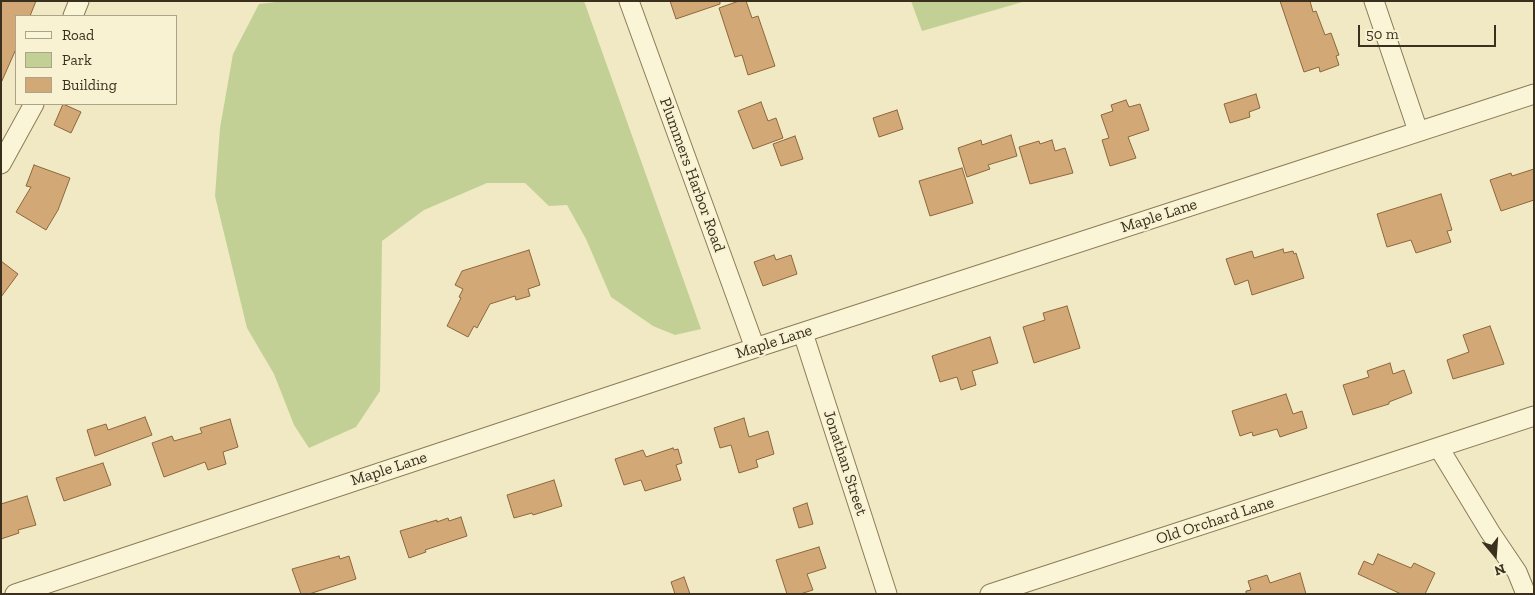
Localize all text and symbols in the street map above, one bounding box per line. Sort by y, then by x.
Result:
legend [15,15,178,105]
scale bar [1360,15,1498,47]
text: 50 m [1366,25,1399,43]
text: Road [62,26,94,44]
text: Park [62,51,92,69]
text: Building [62,76,117,94]
street label: Plummers Harbor Road [655,95,729,255]
street label: Maple Lane [1118,195,1200,237]
street label: Maple Lane [733,321,815,363]
street label: Jonathan Street [819,408,871,518]
street label: Maple Lane [348,448,430,490]
street label: Old Orchard Lane [1154,493,1276,549]
north arrow [1470,530,1520,580]
text: N [1492,560,1507,579]

